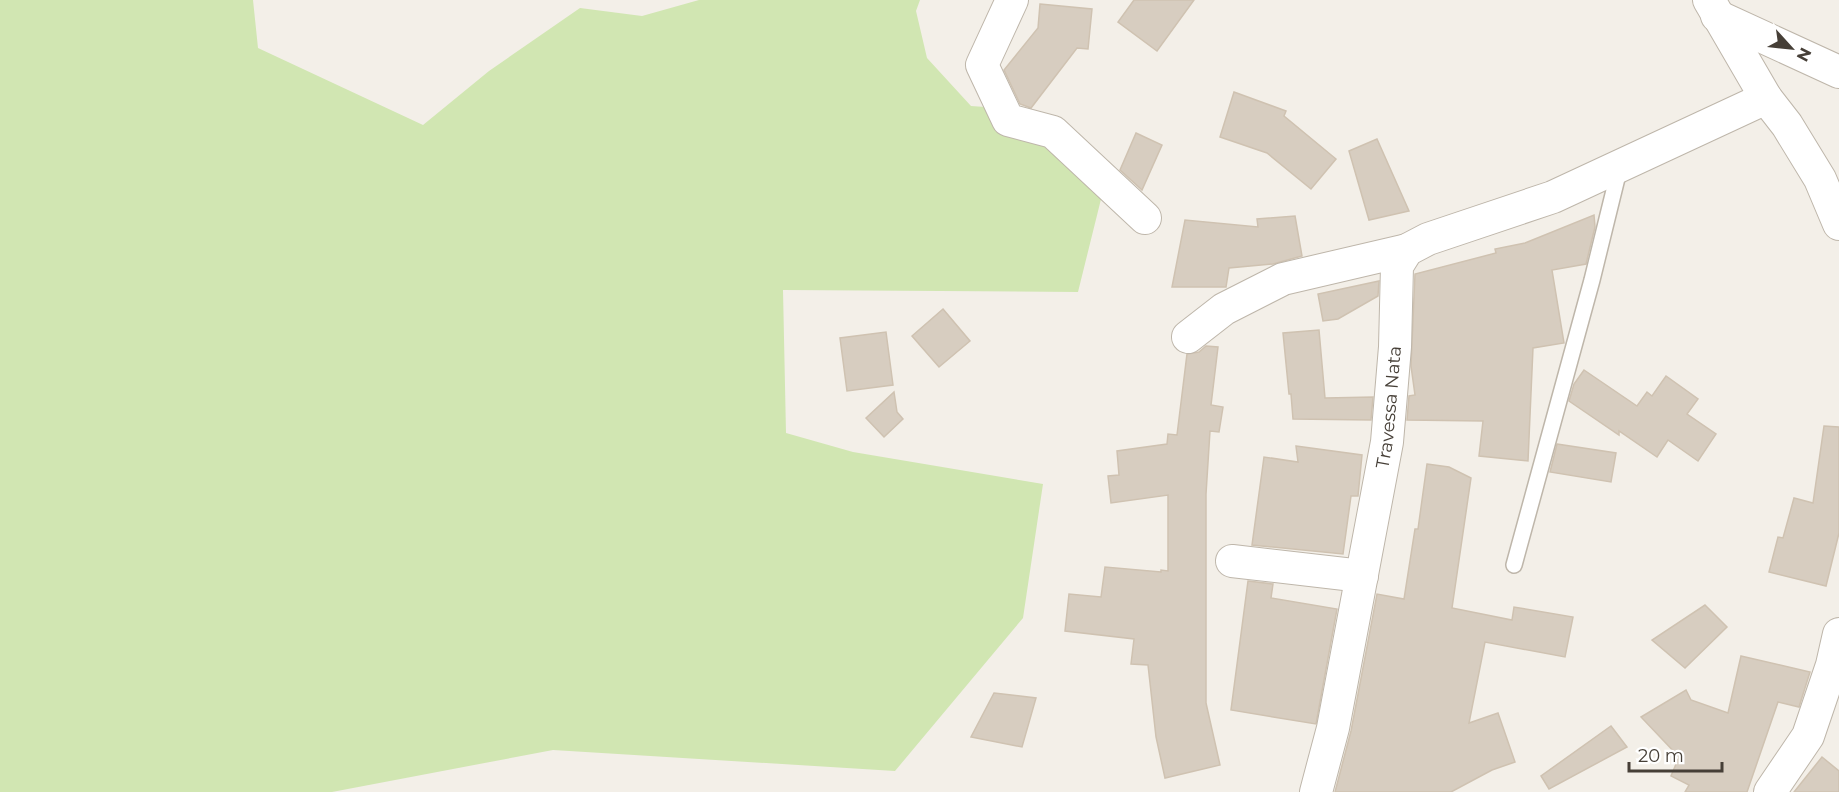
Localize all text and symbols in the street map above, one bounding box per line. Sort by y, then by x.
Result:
north arrow [1761,18,1821,78]
text: N [1793,45,1815,65]
street label: Travessa Nata [1371,345,1406,470]
scale bar [1629,735,1722,773]
text: 20 m [1638,745,1684,767]

